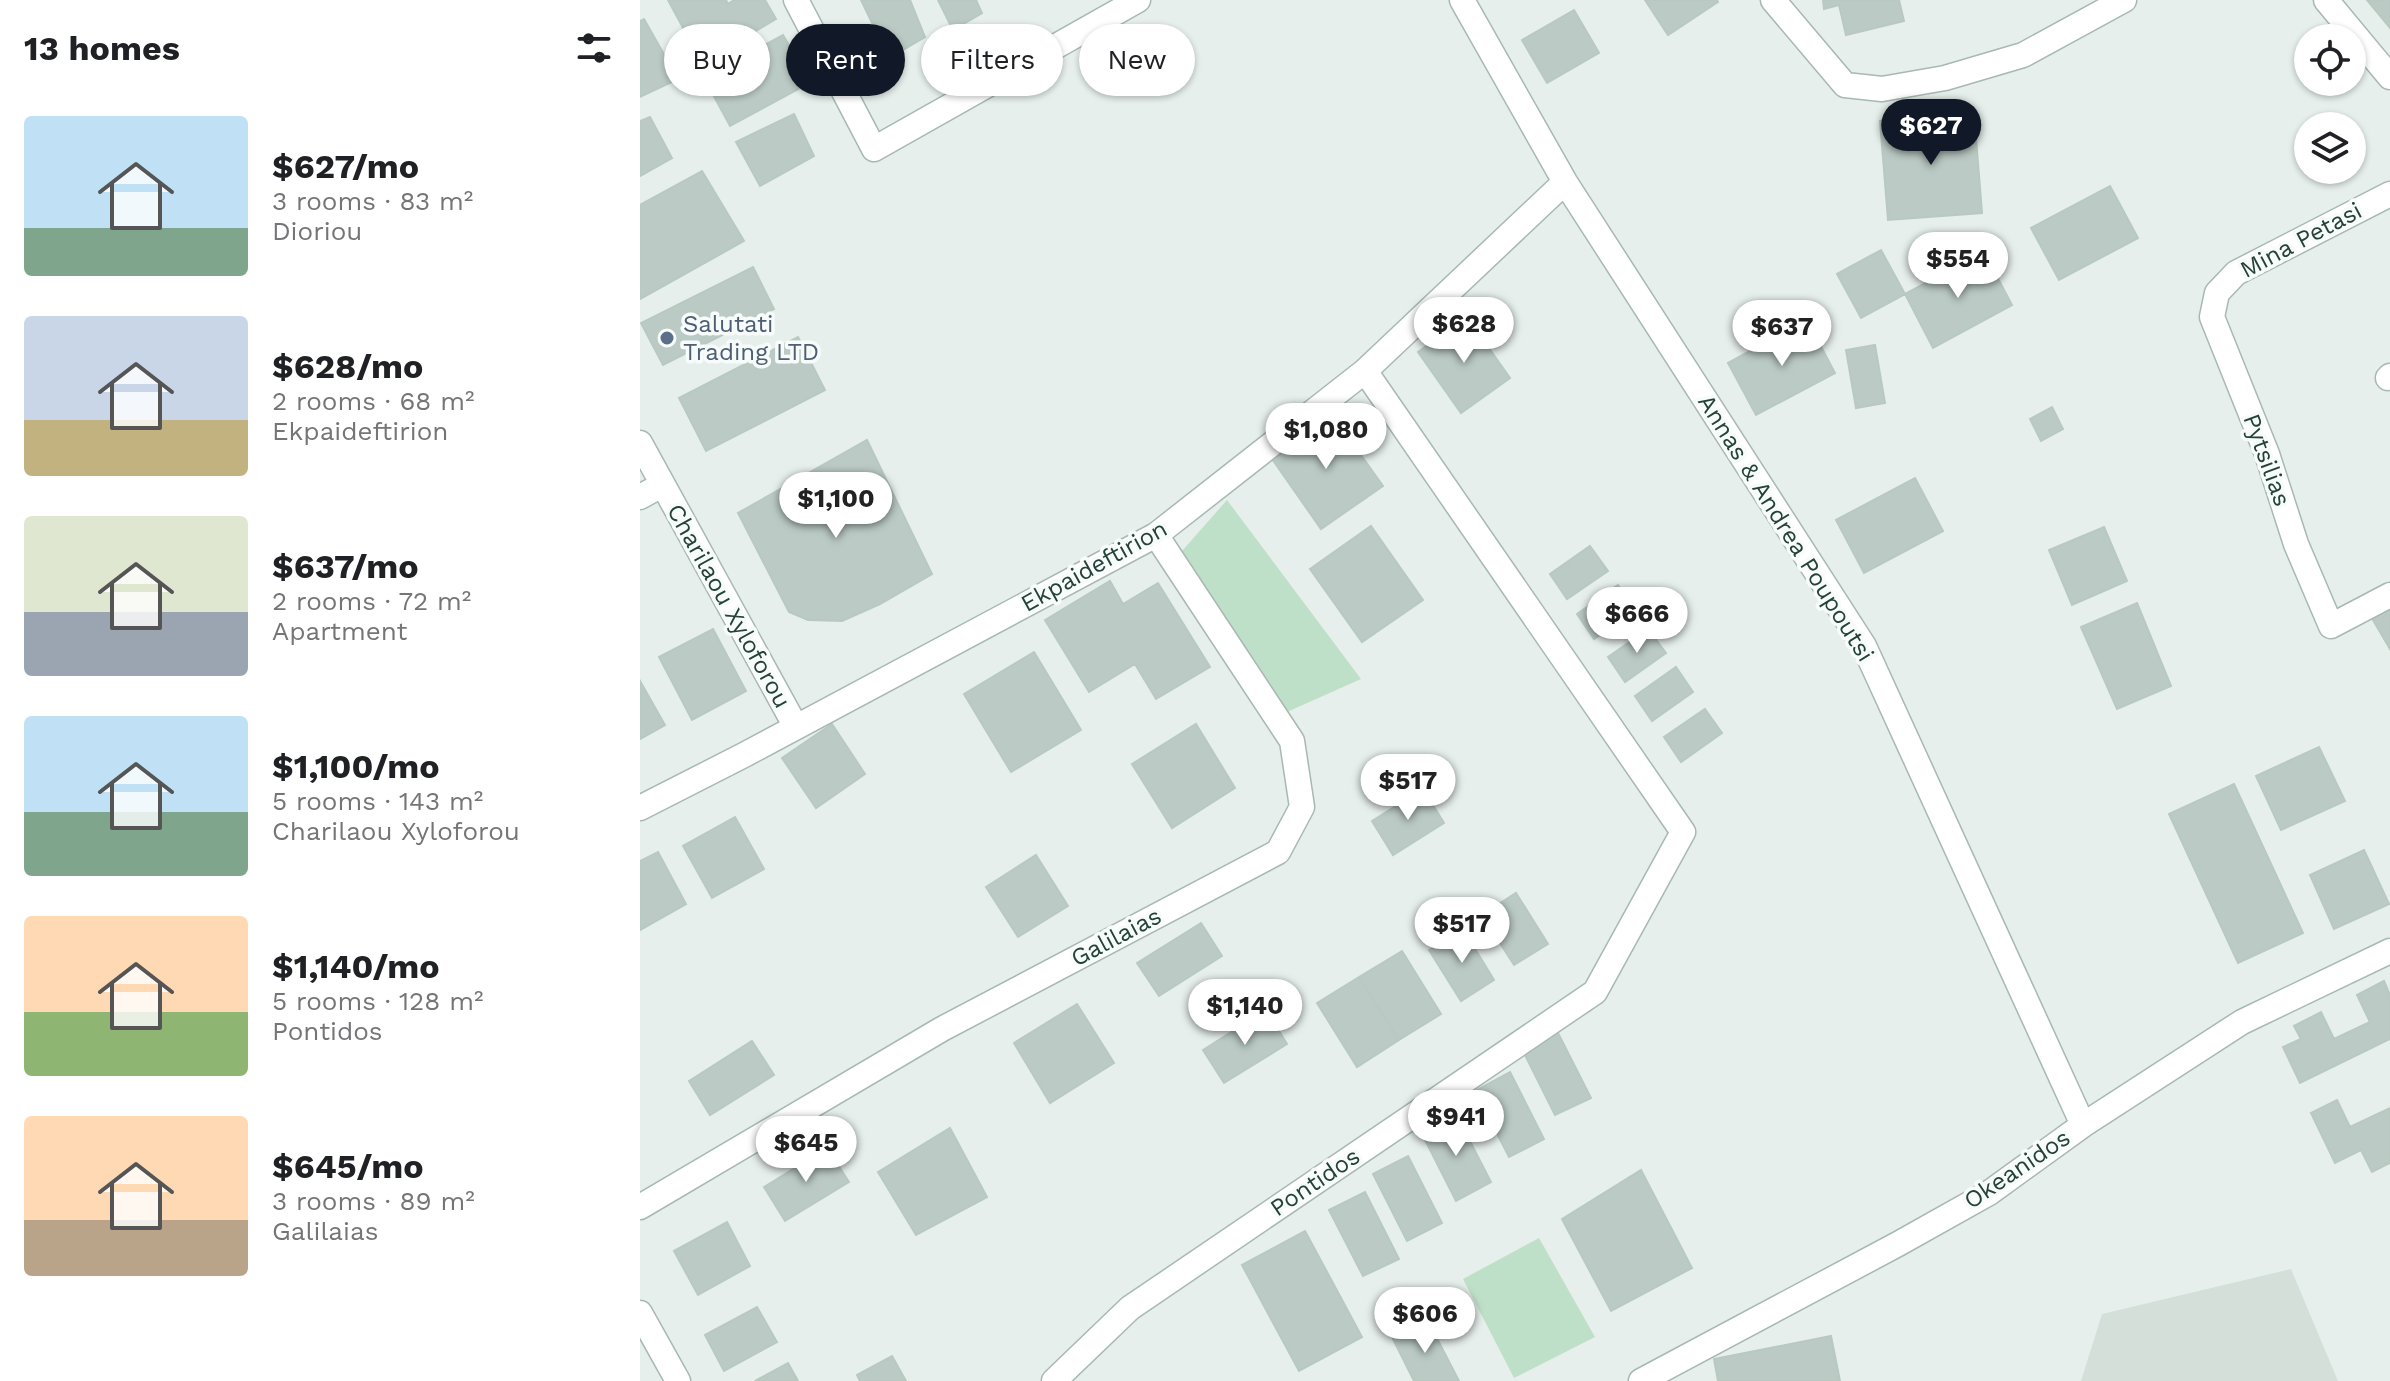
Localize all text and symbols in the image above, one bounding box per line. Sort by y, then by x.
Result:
chip: Buy [664,24,770,96]
chip: Rent [786,24,905,96]
chip: Filters [921,24,1063,96]
chip: New [1079,24,1195,96]
map controls [2294,24,2366,184]
button: locate [2294,24,2366,96]
icon: filters [572,26,616,70]
text: 13 homes [24,28,180,68]
pin: $627 [1884,99,1978,167]
text: $627 [1899,110,1963,140]
button: layers [2294,112,2366,184]
text: $627/mo [272,146,419,186]
icon: home [88,148,184,244]
text: 3 rooms · 83 m² [272,186,473,216]
street label: Mina Petasi [2235,196,2367,284]
text: Dioriou [272,216,362,246]
pin: $554 [1911,232,2005,300]
text: $554 [1926,243,1990,273]
pin: $628 [1417,297,1511,365]
pin: $637 [1735,300,1829,368]
text: $628 [1432,308,1496,338]
place label: Salutati Trading LTD [683,310,819,366]
text: $637 [1750,311,1814,341]
marker: Salutati Trading LTD [658,329,676,347]
text: $628/mo [272,346,423,386]
icon: home [88,348,184,444]
text: 2 rooms · 68 m² [272,386,474,416]
street label: Annas & Andrea Poupoutsi [1692,389,1880,667]
pin: $1,080 [1261,403,1391,471]
street label: Pytsilias [2237,410,2297,510]
text: $1,080 [1284,414,1368,444]
text: Ekpaideftirion [272,416,448,446]
pin: $1,100 [771,472,901,540]
text: $1,100 [797,483,875,513]
street label: Charilaou Xyloforou [661,499,797,713]
street label: Ekpaideftirion [1016,514,1172,618]
text: $637/mo [272,546,419,586]
icon: home [88,548,184,644]
text: 2 rooms · 72 m² [272,586,471,616]
pin: $666 [1590,587,1684,655]
text: $666 [1605,598,1669,628]
text: Apartment [272,616,408,646]
text: $1,100/mo [272,746,440,786]
icon: home [88,748,184,844]
pin: $517 [1361,754,1455,822]
text: $517 [1379,765,1437,795]
text: 5 rooms · 143 m² [272,786,483,816]
text: Charilaou Xyloforou [272,816,520,846]
pin: $517 [1415,897,1509,965]
street label: Galilaias [1066,902,1166,972]
text: $517 [1433,908,1491,938]
text: $1,140/mo [272,946,440,986]
icon: home [88,948,184,1044]
pin: $1,140 [1180,979,1310,1047]
text: 5 rooms · 128 m² [272,986,483,1016]
text: $1,140 [1206,990,1284,1020]
text: Pontidos [272,1016,383,1046]
pin: $941 [1409,1090,1503,1158]
text: $941 [1426,1101,1486,1131]
pin: $645 [759,1116,853,1184]
street label: Okeanidos [1959,1123,2075,1215]
text: $645 [774,1127,838,1157]
street label: Pontidos [1265,1142,1365,1222]
text: $645/mo [272,1146,424,1186]
icon: home [88,1148,184,1244]
text: 3 rooms · 89 m² [272,1186,475,1216]
text: Galilaias [272,1216,378,1246]
pin: $606 [1378,1287,1472,1355]
text: $606 [1392,1298,1458,1328]

